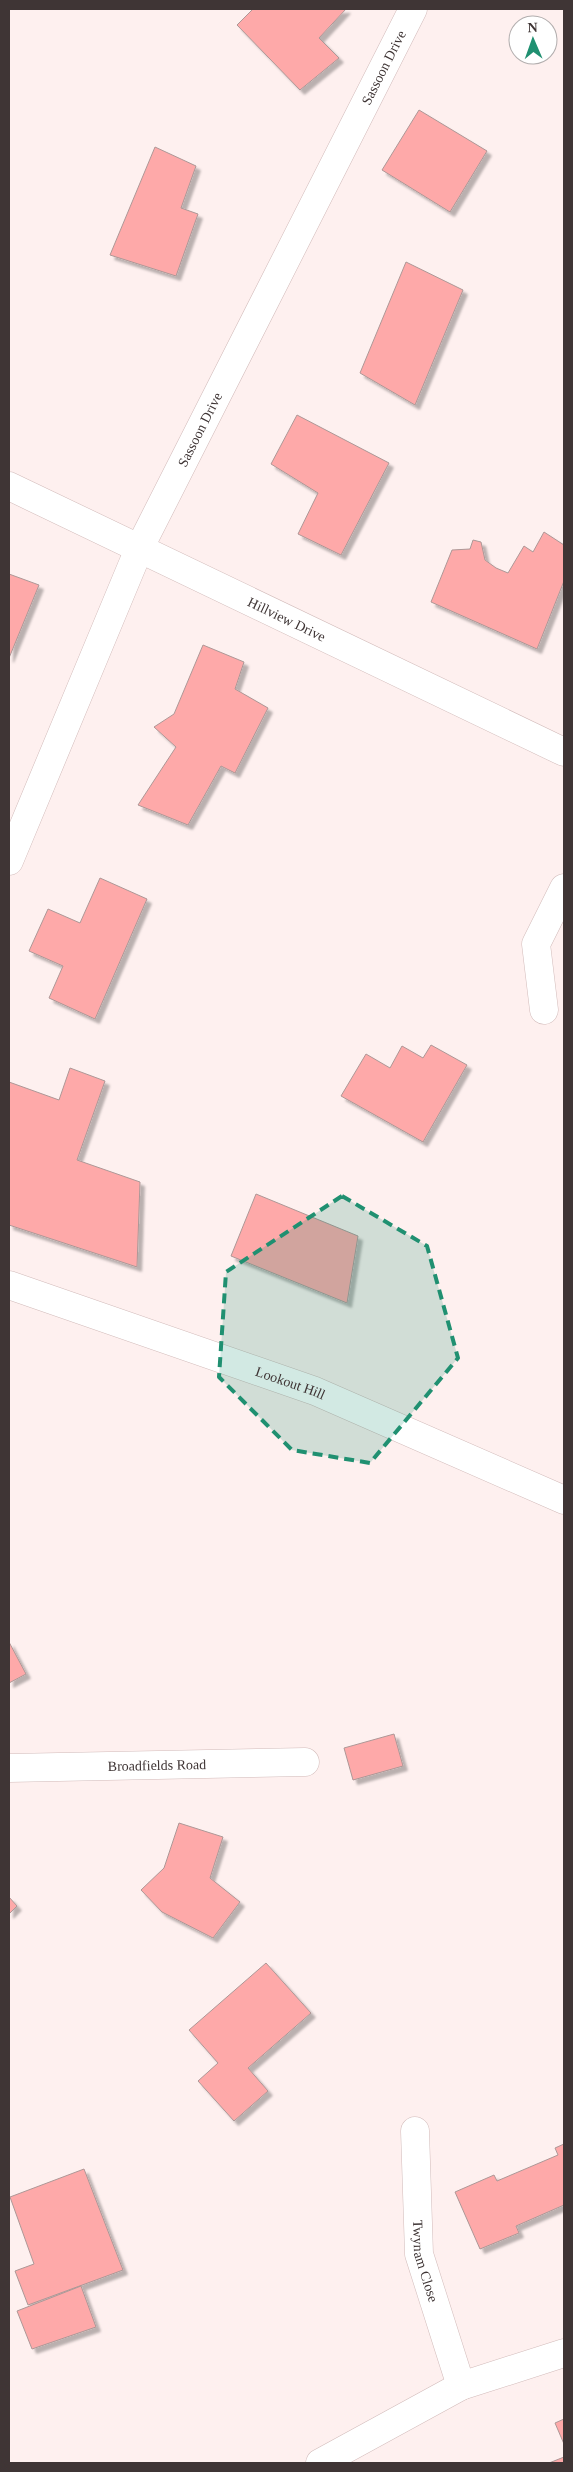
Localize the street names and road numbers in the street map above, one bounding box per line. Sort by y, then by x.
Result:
street label: Sassoon Drive [359,28,409,107]
street label: Sassoon Drive [175,390,225,469]
street label: Hillview Drive [245,595,328,645]
street label: Lookout Hill [254,1364,328,1403]
street label: Broadfields Road [108,1757,206,1774]
street label: Twynam Close [410,2220,441,2304]

